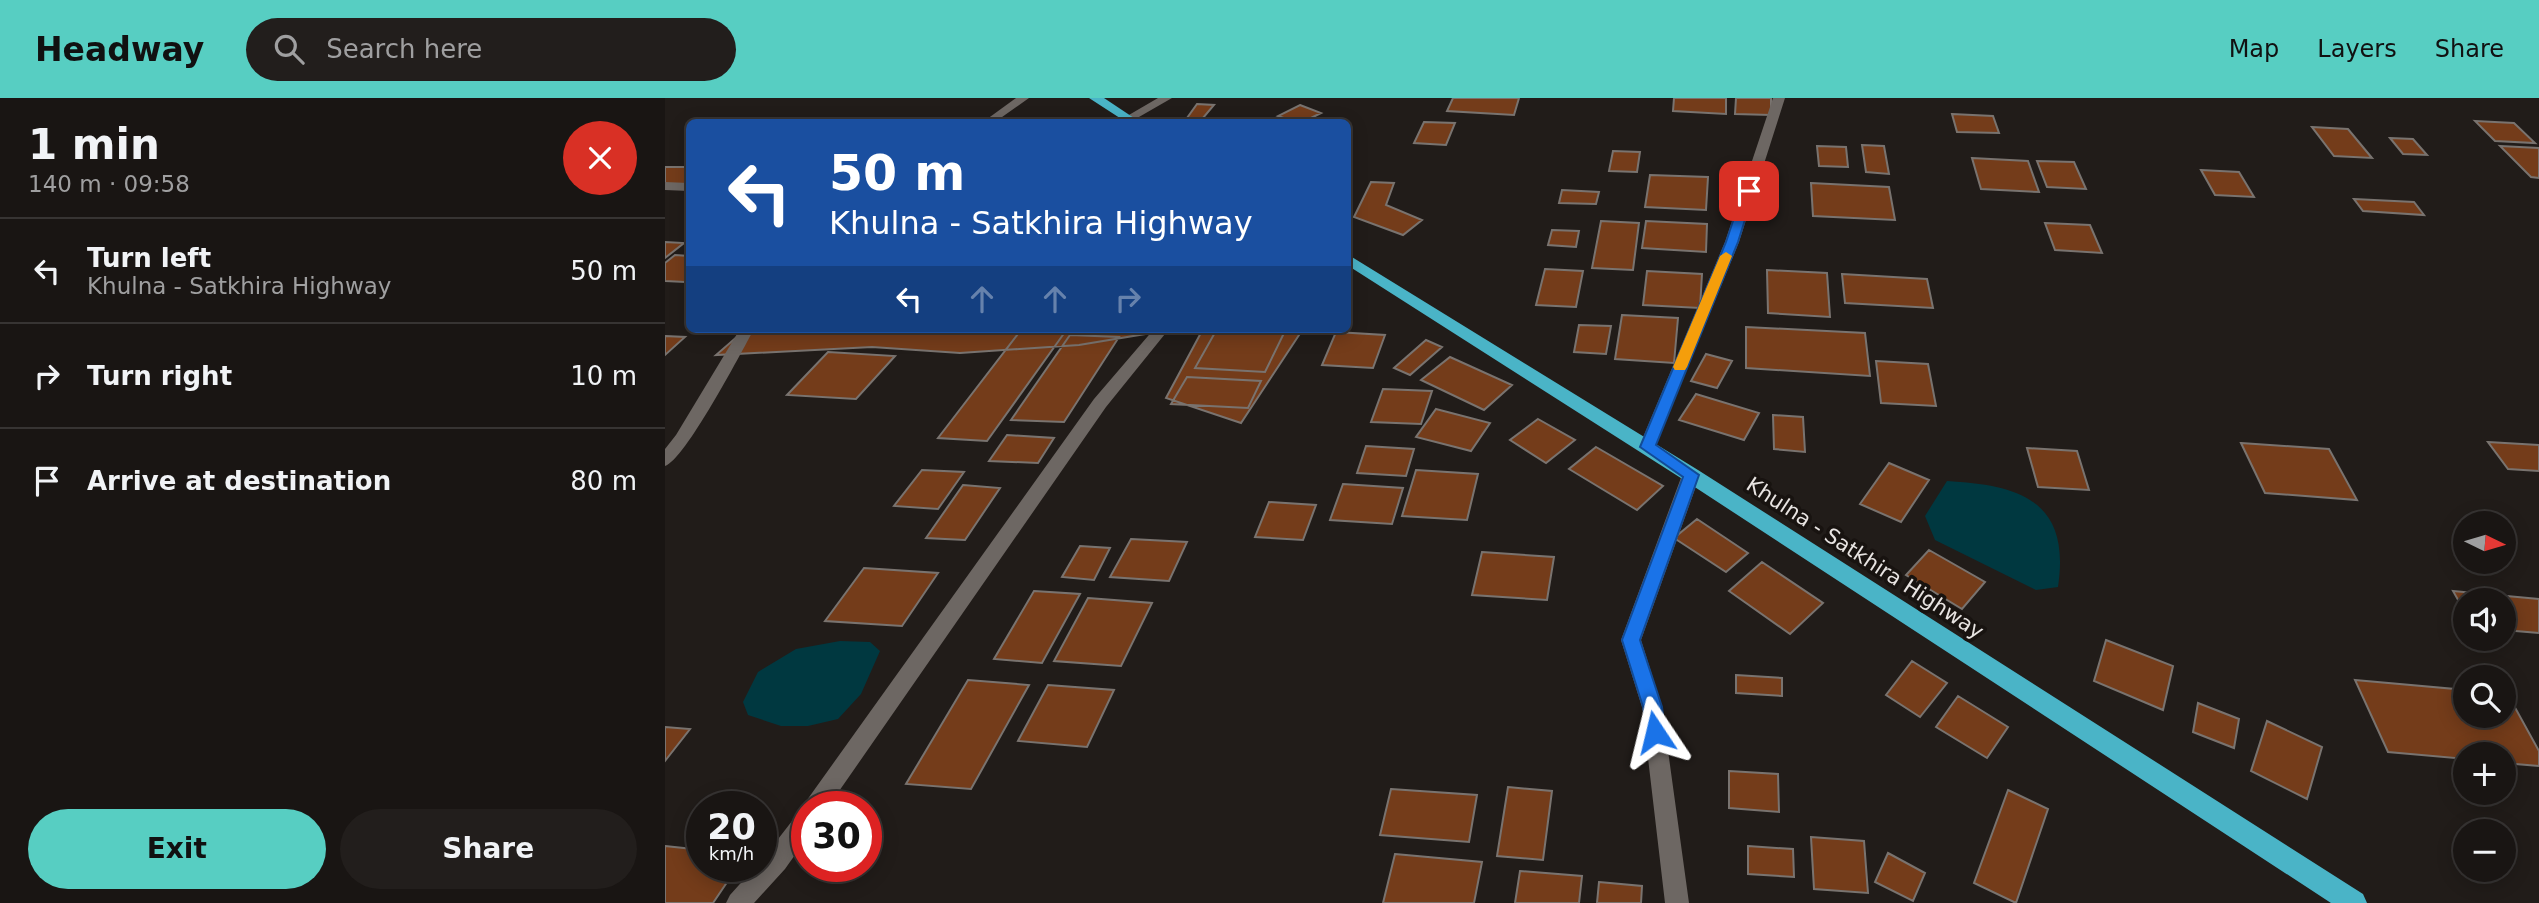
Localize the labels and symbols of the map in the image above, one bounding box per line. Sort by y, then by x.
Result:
pin [1719,161,1779,221]
street label: Khulna - Satkhira Highway [1742,472,1988,644]
north arrow [2453,511,2517,574]
position arrow [1618,695,1692,769]
speed limit sign: 30 [791,791,882,882]

